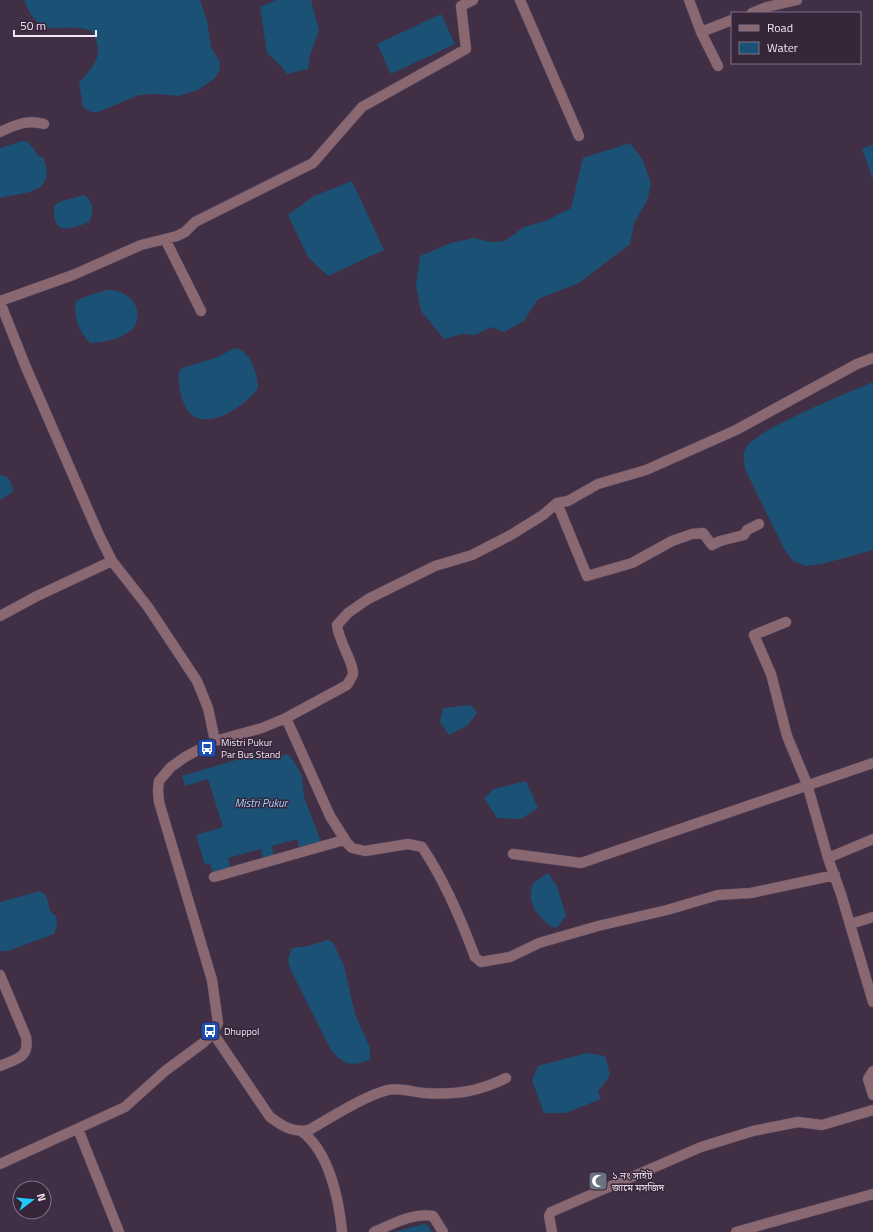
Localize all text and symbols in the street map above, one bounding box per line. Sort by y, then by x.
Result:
scale bar [14,12,96,38]
legend [731,12,861,64]
text: 50 m [20,16,46,35]
text: Road [767,18,793,37]
text: Water [767,38,798,57]
place label: Mistri Pukur Par Bus Stand [221,735,280,762]
bus stop icon: Mistri Pukur Par Bus Stand [196,737,218,759]
water label: Mistri Pukur [235,795,289,811]
bus stop icon: Dhuppol [199,1020,221,1042]
place label: Dhuppol [224,1024,259,1039]
place label: ১ নং সাইট জামে মসজিদ [611,1168,665,1195]
mosque icon: ১ নং সাইট জামে মসজিদ [587,1170,609,1192]
north arrow [12,1180,52,1220]
text: N [33,1191,50,1203]

